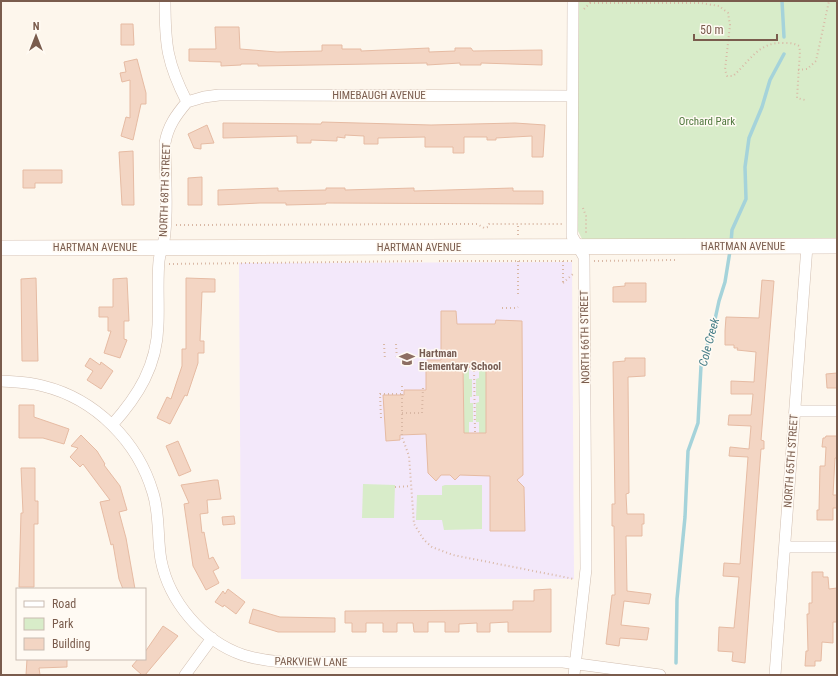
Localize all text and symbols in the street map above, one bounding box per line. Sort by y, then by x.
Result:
north arrow [16,16,56,56]
scale bar [694,16,777,42]
text: N [33,20,40,33]
text: 50 m [700,23,724,37]
street label: HIMEBAUGH AVENUE [332,89,426,102]
park label: Orchard Park [679,115,735,128]
street label: NORTH 68TH STREET [157,143,173,237]
street label: HARTMAN AVENUE [701,240,786,253]
street label: HARTMAN AVENUE [53,241,138,254]
street label: HARTMAN AVENUE [377,241,462,254]
street label: NORTH 66TH STREET [578,290,592,384]
water label: Cole Creek [696,316,722,368]
place label: Hartman Elementary School [419,347,501,373]
school or university icon: Hartman Elementary School [398,350,416,368]
street label: NORTH 65TH STREET [781,413,801,508]
legend [16,588,146,660]
text: Road [52,597,76,611]
text: Park [52,617,74,631]
text: Building [52,637,90,651]
street label: PARKVIEW LANE [274,655,348,669]

